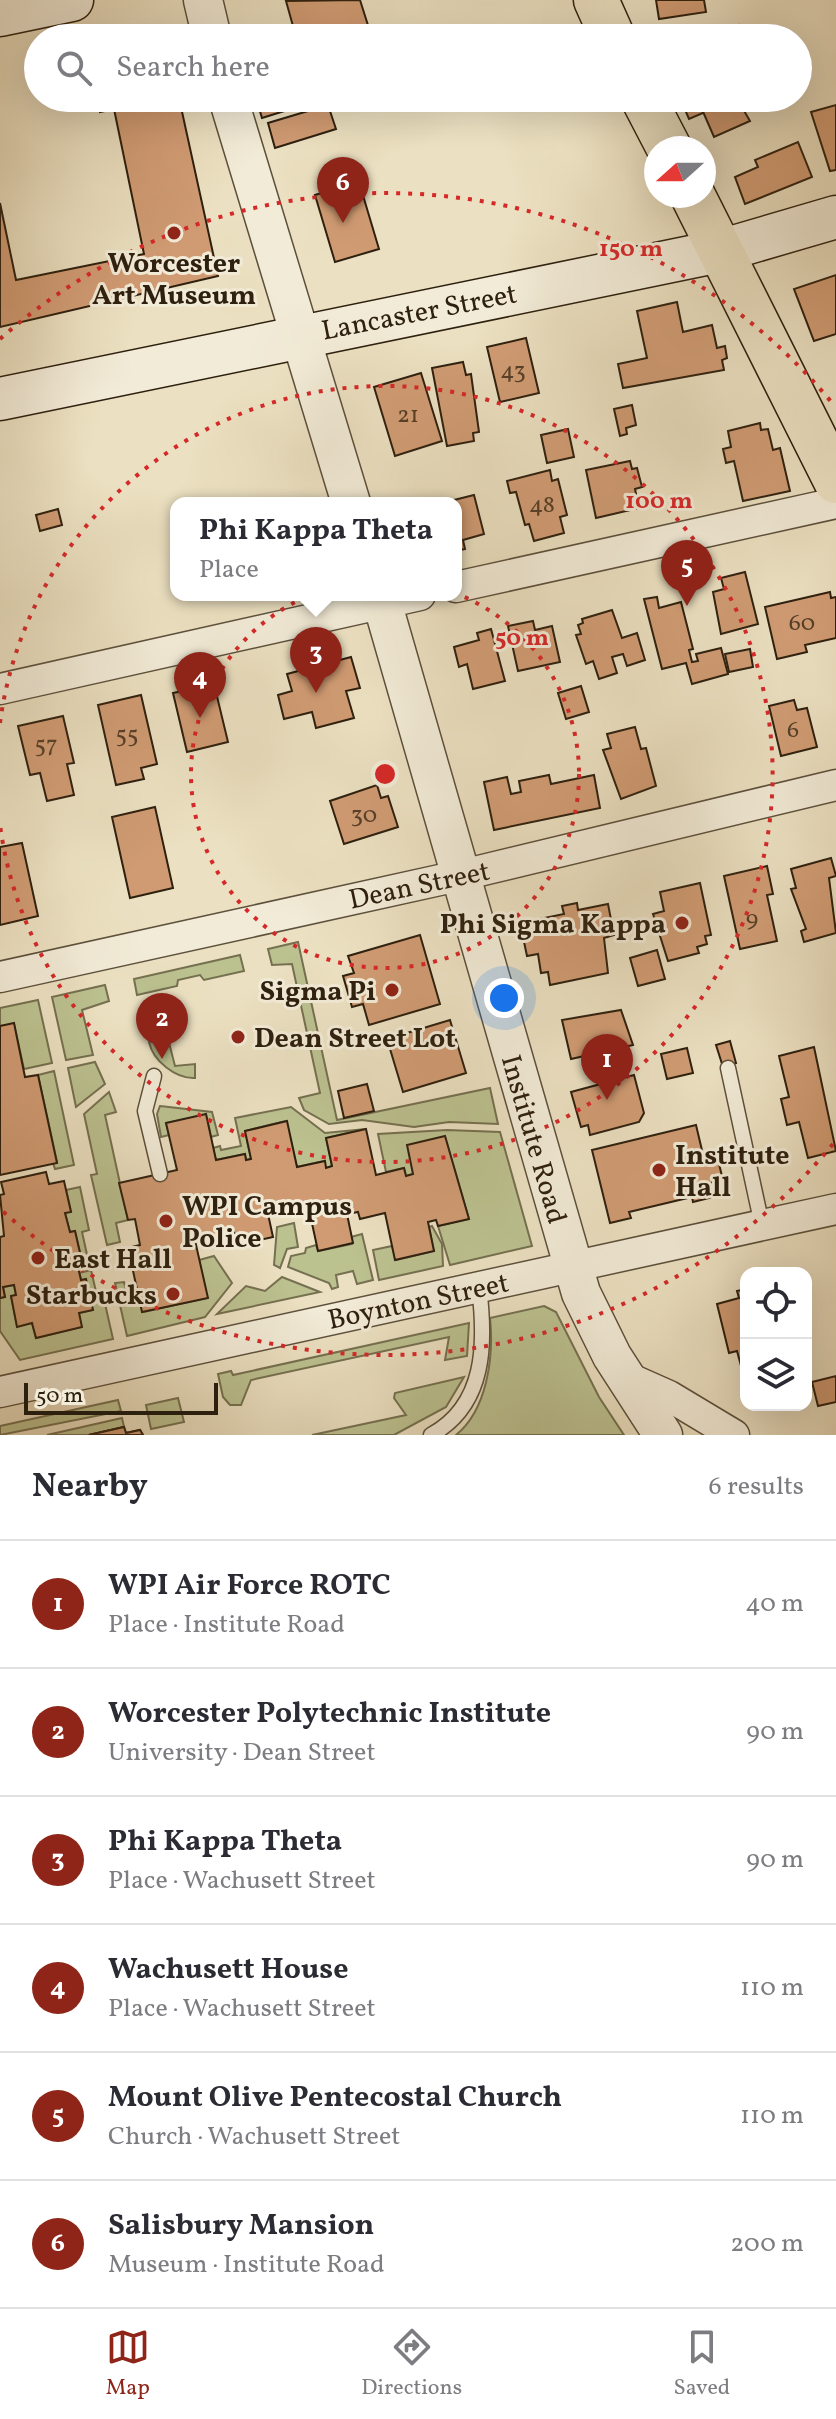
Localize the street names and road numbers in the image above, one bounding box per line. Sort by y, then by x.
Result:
street label: Lancaster Street [318,275,521,352]
street label: Dean Street [345,852,494,920]
street label: Institute Road [490,1051,575,1229]
street label: Boynton Street [324,1264,513,1341]

